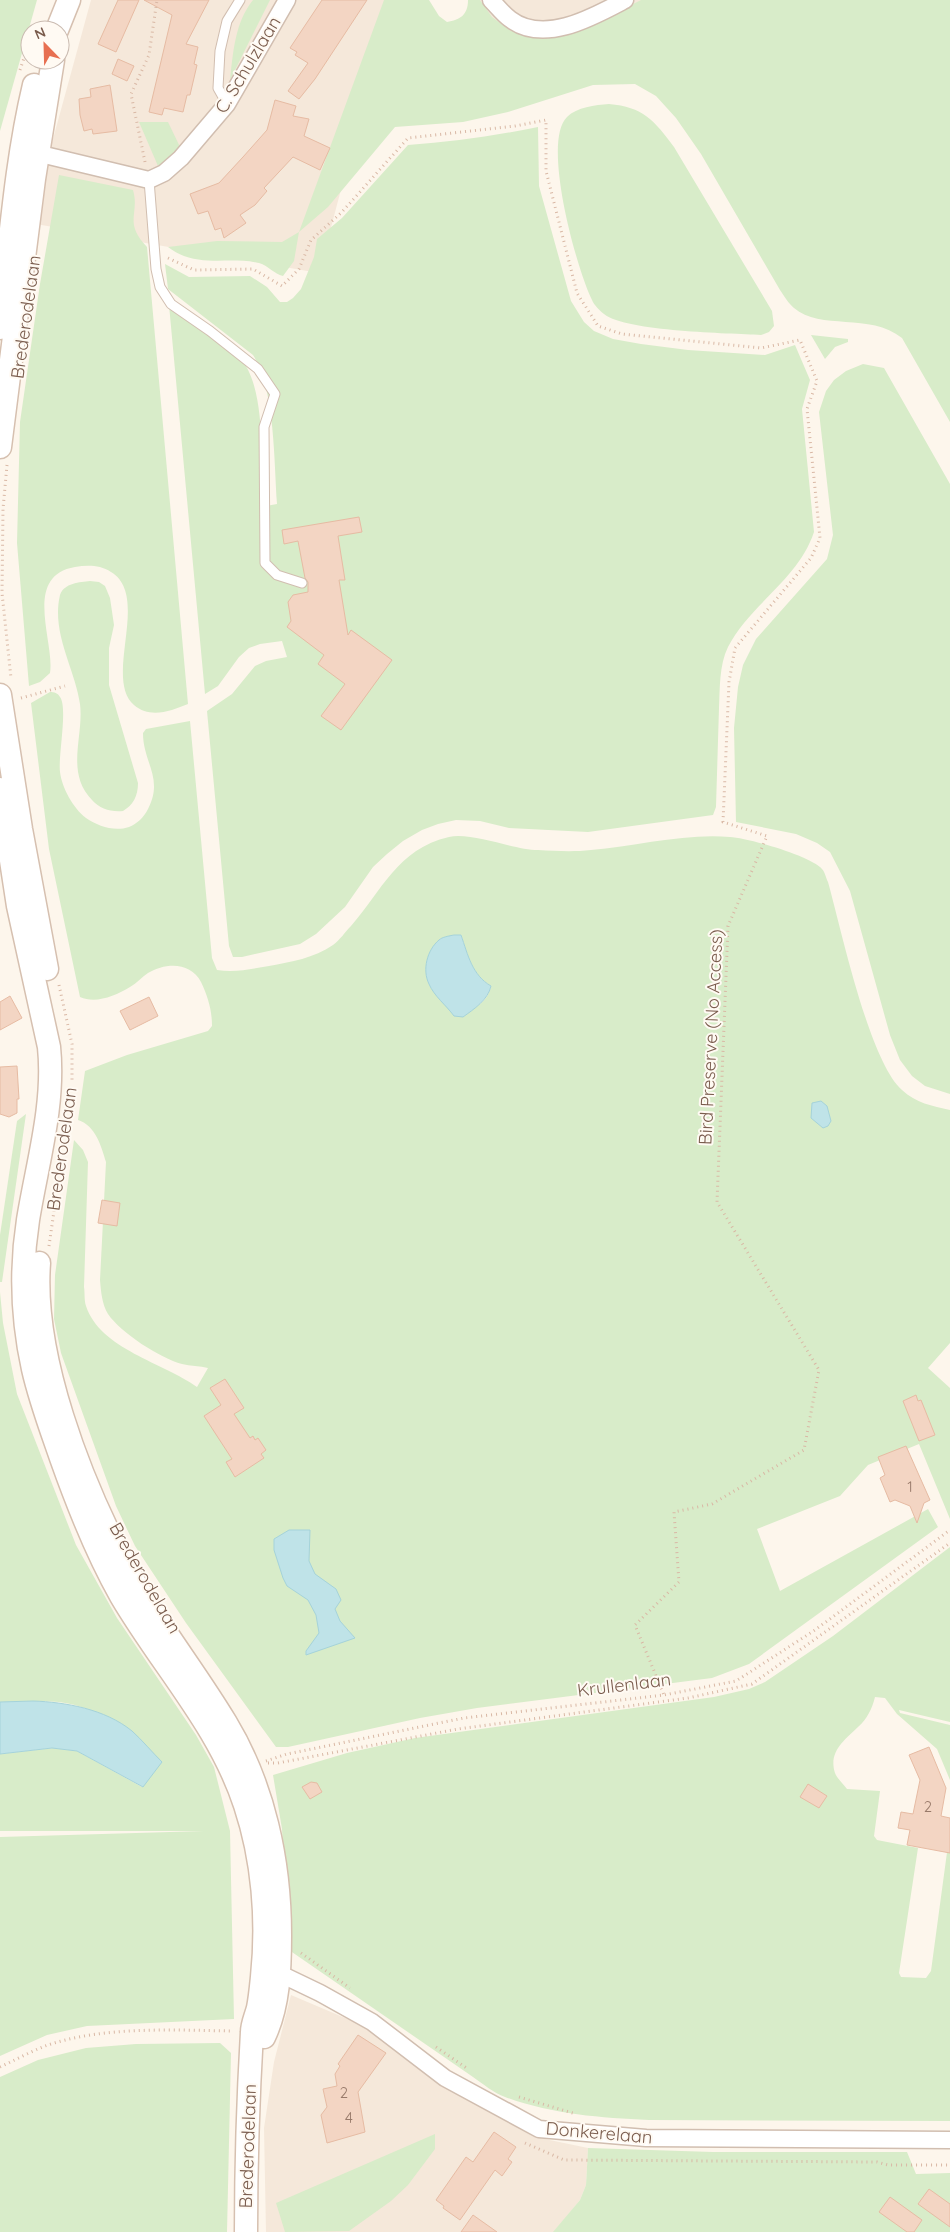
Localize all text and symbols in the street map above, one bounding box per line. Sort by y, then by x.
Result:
street label: C. Schulzlaan [210,12,286,117]
north arrow [20,20,70,70]
text: N [32,23,48,43]
street label: Brederodelaan [5,254,46,380]
street label: Bird Preserve (No Access) [693,929,728,1145]
street label: Brederodelaan [41,1086,82,1212]
house number: 1 [907,1477,913,1496]
street label: Brederodelaan [104,1518,187,1637]
street label: Krullenlaan [576,1667,672,1702]
house number: 2 [924,1797,932,1816]
street label: Brederodelaan [234,2083,261,2209]
house number: 2 [340,2083,348,2102]
house number: 4 [345,2108,353,2127]
street label: Donkerelaan [545,2116,653,2149]

